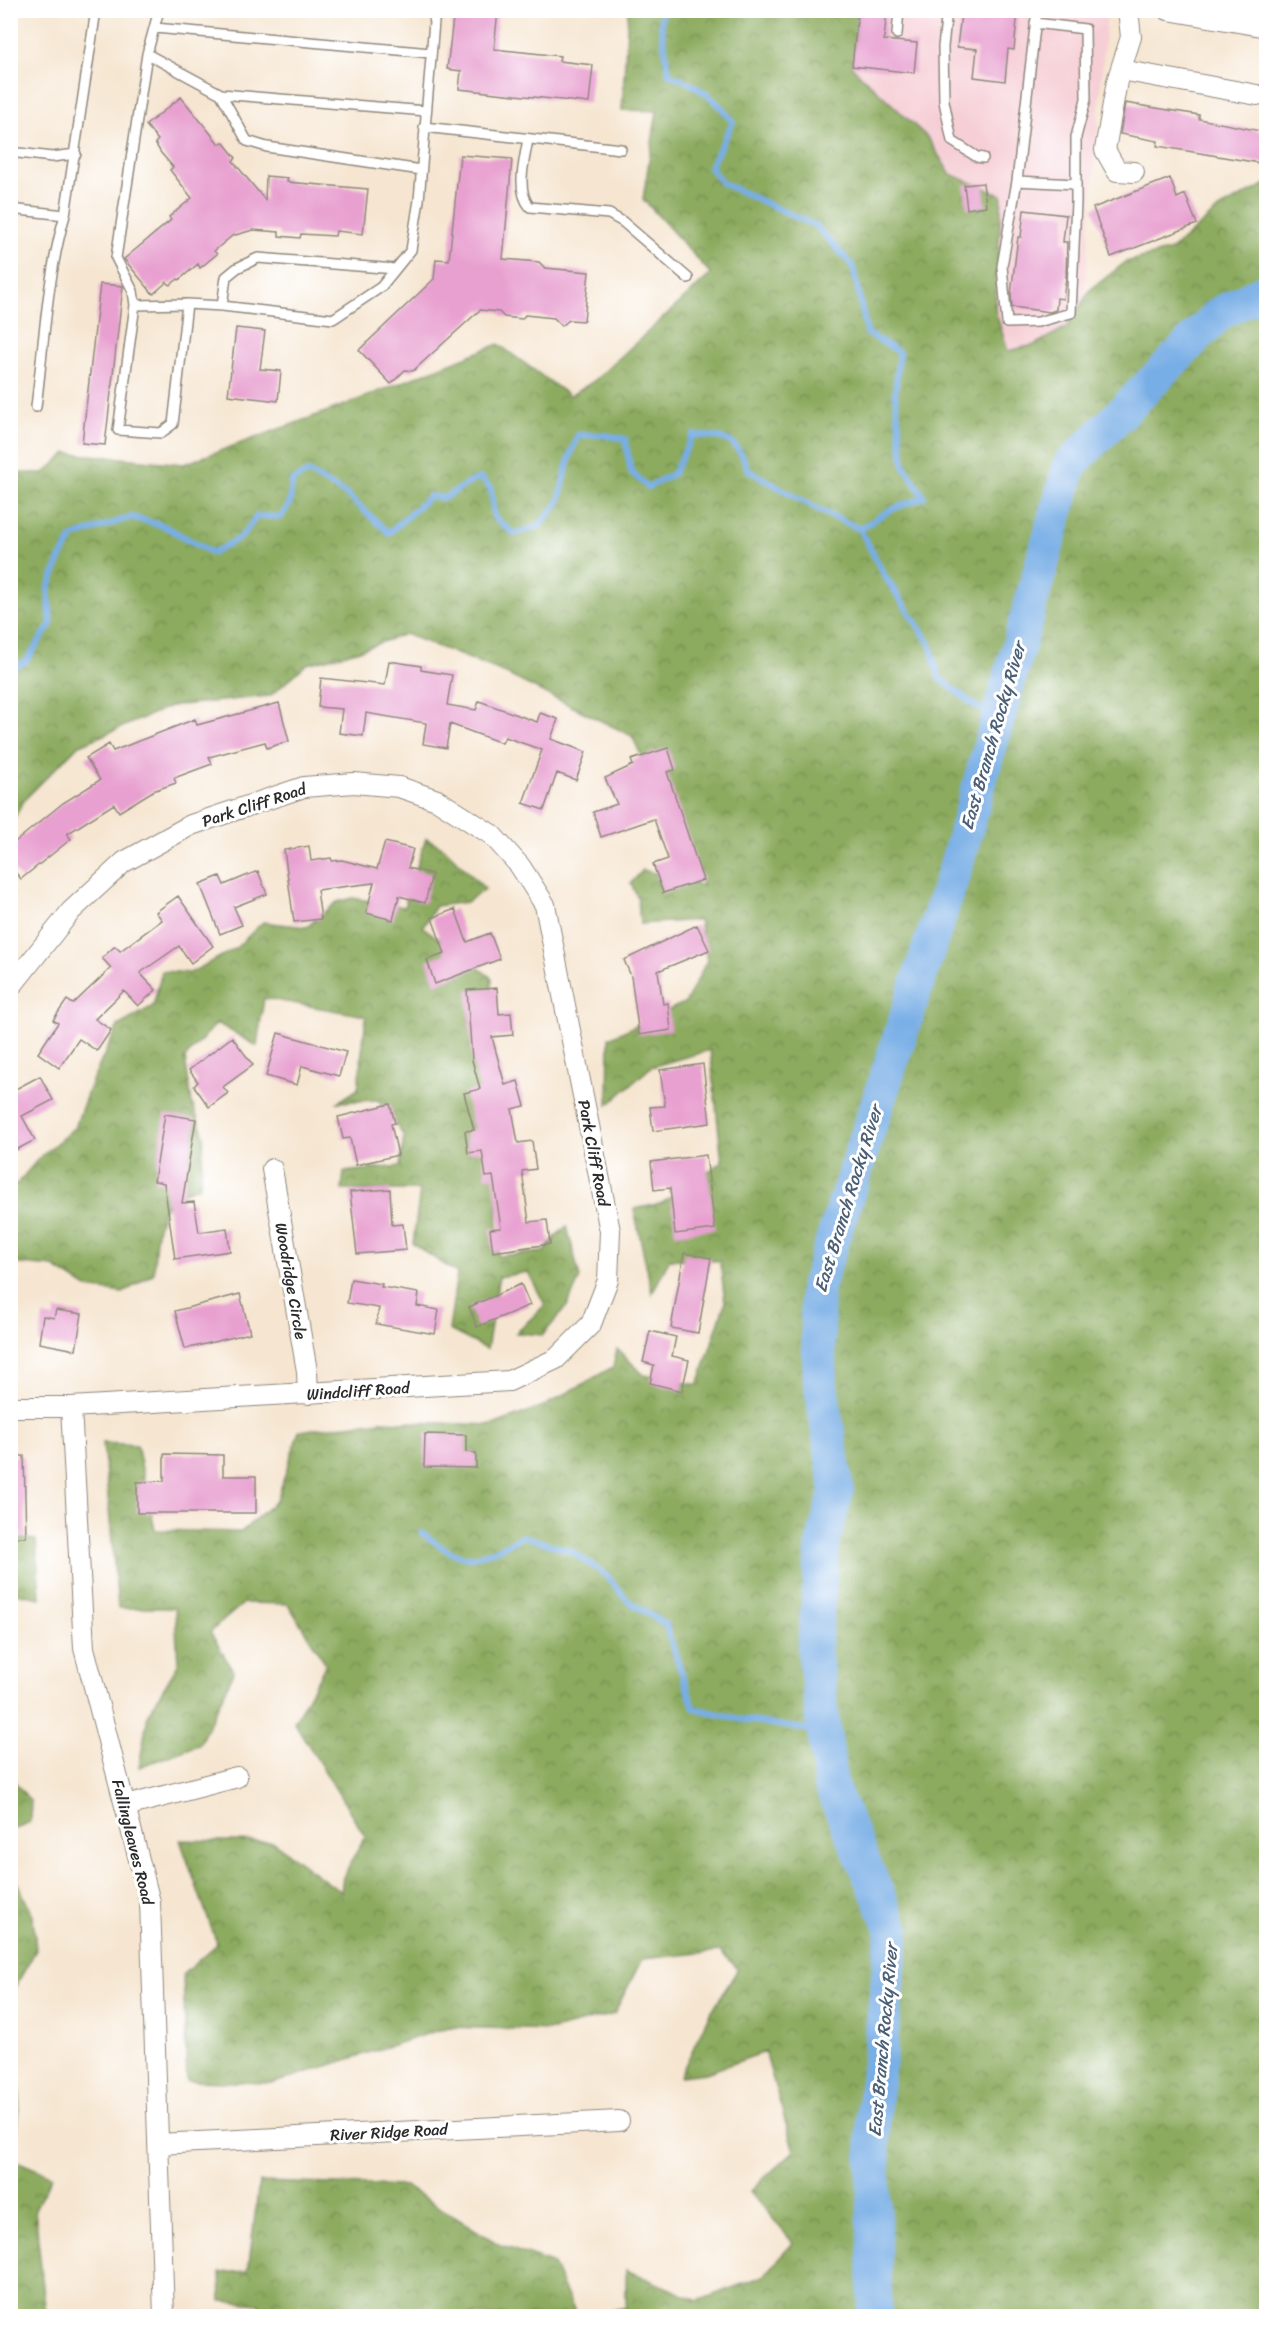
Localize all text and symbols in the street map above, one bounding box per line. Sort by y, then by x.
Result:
water label: East Branch Rocky River [951,635,1036,833]
street label: Park Cliff Road [198,774,311,836]
street label: Park Cliff Road [569,1097,619,1210]
water label: East Branch Rocky River [804,1098,893,1296]
street label: Woodridge Circle [266,1220,316,1342]
street label: Windcliff Road [306,1373,412,1409]
street label: Fallingleaves Road [103,1776,163,1909]
water label: East Branch Rocky River [859,1939,908,2138]
street label: River Ridge Road [329,2114,450,2150]

